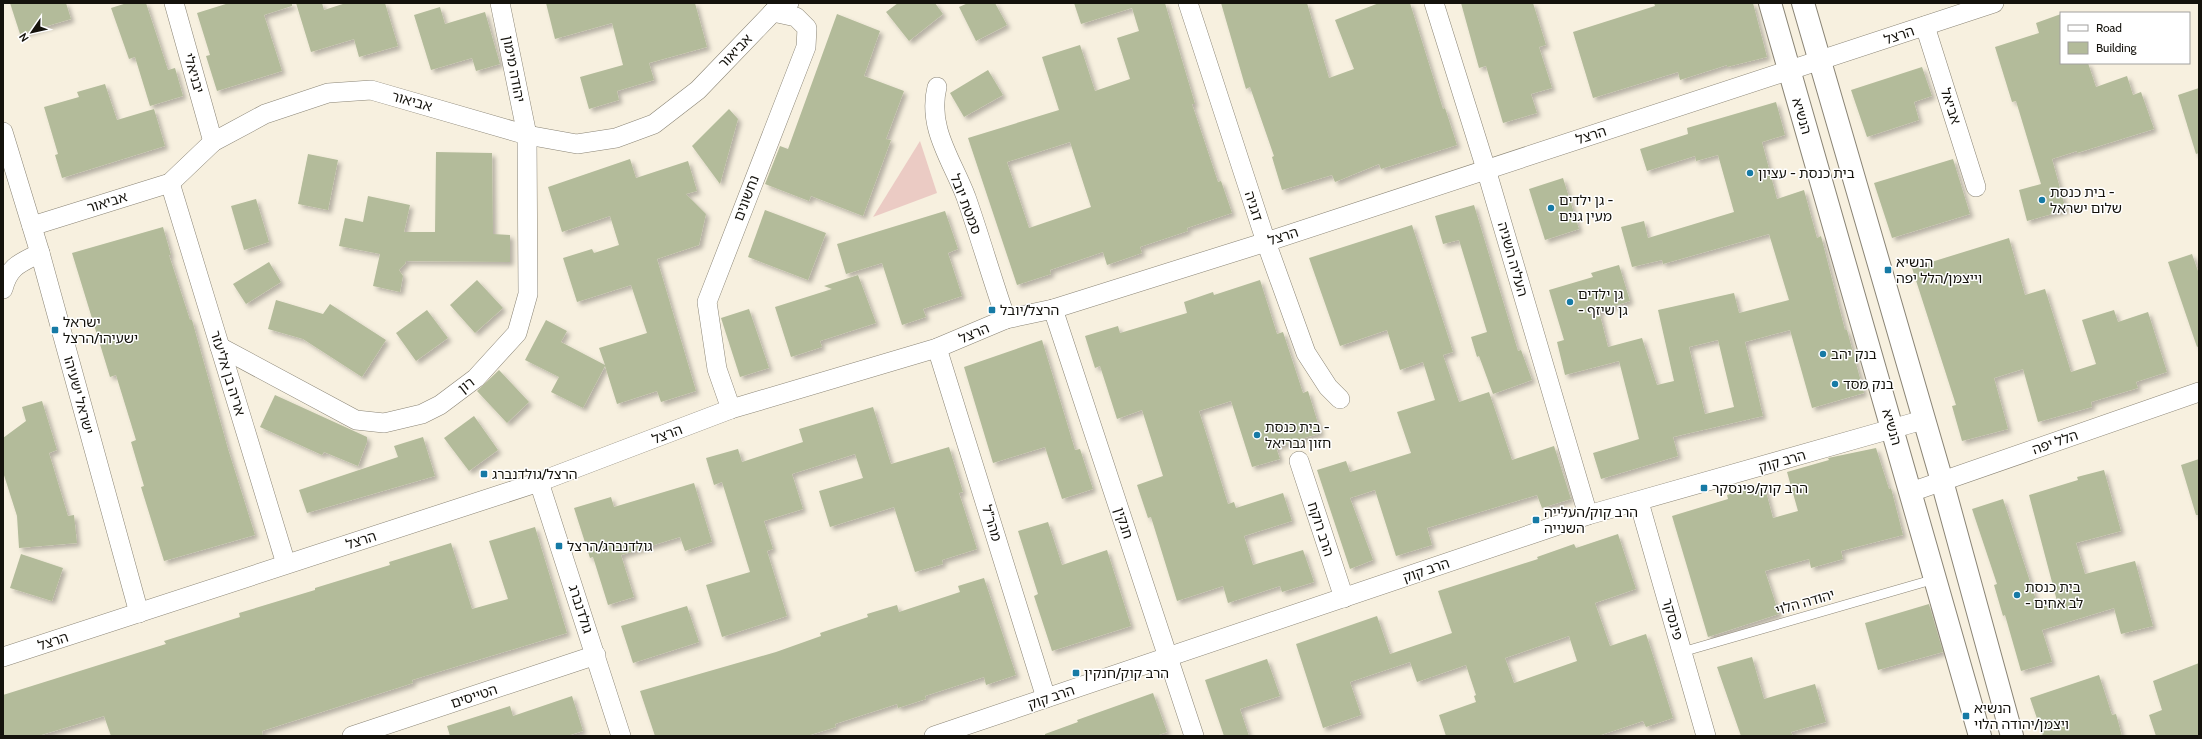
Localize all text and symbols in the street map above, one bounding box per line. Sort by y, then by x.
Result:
north arrow [12,12,52,52]
legend [2060,12,2190,64]
text: Road [2096,20,2122,35]
street label: הרצל [1881,21,1917,49]
text: N [16,30,32,45]
street label: אביאור [714,30,756,72]
street label: יהודה מימון [499,34,529,104]
text: Building [2096,40,2138,55]
street label: יבניאלי [180,51,208,95]
street label: אביאל [1937,86,1965,127]
street label: אביאור [390,87,434,115]
street label: הנשיא [1788,96,1816,136]
street label: הרצל [1573,122,1609,148]
place label: בית כנסת - עציון [1758,164,1855,182]
marker: בית כנסת - עציון [1745,168,1755,178]
street label: סמטת יובל [946,171,986,237]
street label: נחשונים [729,173,763,223]
place label: בית כנסת - שלום ישראל [2050,183,2122,217]
street label: אביאור [85,187,129,217]
street label: דגניה [1241,189,1267,224]
place label: גן ילדים - מעין גנים [1559,191,1613,225]
marker: בית כנסת - שלום ישראל [2037,195,2047,205]
marker: גן ילדים - מעין גנים [1546,203,1556,213]
street label: העליה השניה [1494,220,1532,298]
street label: הרצל [1265,223,1301,249]
place label: הנשיא וייצמן/הלל יפה [1896,253,1982,287]
marker: הנשיא וייצמן/הלל יפה [1883,265,1893,275]
place label: גן ילדים - גן שיזף [1578,285,1628,319]
marker: גן ילדים - גן שיזף [1565,297,1575,307]
place label: הרצל/יובל [1000,301,1059,319]
marker: הרצל/יובל [987,305,997,315]
place label: ישראל ישעיהו/הרצל [63,313,138,347]
street label: הרצל [956,319,992,347]
marker: ישראל ישעיהו/הרצל [50,325,60,335]
street label: אריה בן אליעזר [207,328,250,418]
place label: בנק יהב [1831,345,1877,363]
marker: בנק יהב [1818,349,1828,359]
street label: ישראל ישעיהו [60,354,98,436]
street label: רון [454,373,478,397]
place label: בנק מסד [1843,375,1894,393]
marker: בנק מסד [1830,379,1840,389]
street label: הנשיא [1878,407,1906,447]
place label: בית כנסת - חזון גבריאל [1265,418,1331,452]
street label: הרצל [649,420,685,448]
street label: הלל יפה [2030,426,2080,458]
marker: בית כנסת - חזון גבריאל [1252,430,1262,440]
street label: הרב קוק [1756,446,1808,476]
place label: הרצל/גולדנברג [492,465,578,483]
marker: הרצל/גולדנברג [479,469,489,479]
place label: הרב קוק/פינסקר [1712,479,1808,497]
marker: הרב קוק/פינסקר [1699,483,1709,493]
street label: הרב רוקח [1304,499,1338,559]
street label: מהר"ל [978,503,1006,543]
place label: הרב קוק/העלייה השנייה [1544,503,1638,537]
street label: חנקין [1110,505,1138,541]
marker: הרב קוק/העלייה השנייה [1531,515,1541,525]
street label: הרצל [343,527,379,553]
place label: גולדנברג/הרצל [567,537,653,555]
marker: גולדנברג/הרצל [554,541,564,551]
street label: הרב קוק [1400,554,1452,586]
place label: בית כנסת - לב אחים [2025,578,2083,612]
street label: גולדנברג [565,583,597,635]
street label: יהודה הלוי [1773,585,1837,619]
marker: בית כנסת - לב אחים [2012,590,2022,600]
street label: פינסקר [1658,596,1688,642]
street label: הרצל [35,628,71,654]
place label: הרב קוק/חנקין [1084,664,1169,682]
marker: הרב קוק/חנקין [1071,668,1081,678]
street label: הטייסים [448,680,500,712]
street label: הרב קוק [1025,681,1077,713]
place label: הנשיא ויצמן/יהודה הלוי [1974,699,2069,733]
marker: הנשיא ויצמן/יהודה הלוי [1961,711,1971,721]

